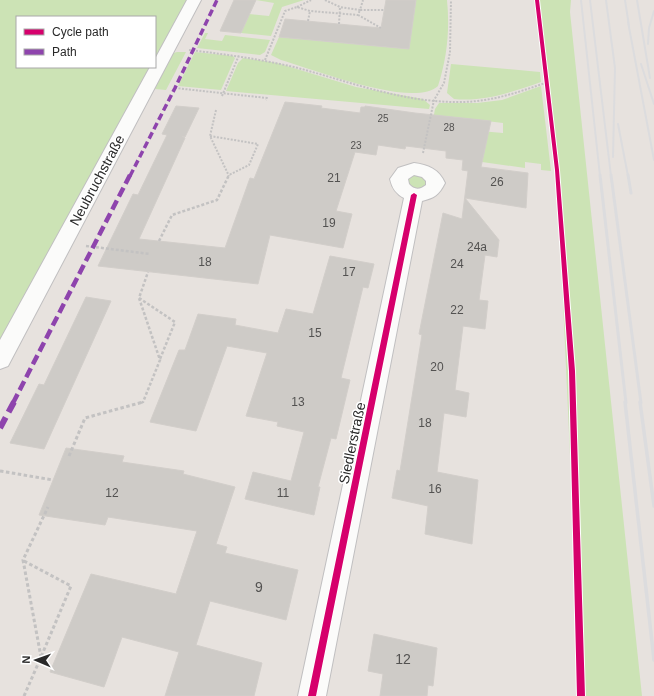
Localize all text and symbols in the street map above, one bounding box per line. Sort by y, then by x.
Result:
legend [16,16,156,68]
text: Cycle path [52,25,109,39]
text: Path [52,45,77,59]
house number: 25 [377,113,389,124]
house number: 28 [443,122,455,133]
street label: Neubruchstraße [66,132,128,228]
house number: 23 [350,140,362,151]
house number: 21 [327,171,341,185]
house number: 26 [490,175,504,189]
house number: 19 [322,216,336,230]
house number: 24a [467,240,487,254]
house number: 18 [198,255,212,269]
house number: 24 [450,257,464,271]
house number: 17 [342,265,356,279]
house number: 22 [450,303,464,317]
house number: 15 [308,326,322,340]
house number: 20 [430,360,444,374]
house number: 13 [291,395,305,409]
street label: Siedlerstraße [336,400,369,485]
house number: 18 [418,416,432,430]
house number: 16 [428,482,442,496]
house number: 12 [105,486,119,500]
house number: 11 [277,486,290,500]
house number: 9 [255,579,263,595]
north arrow [16,640,56,680]
house number: 12 [395,651,411,667]
text: N [20,655,32,664]

